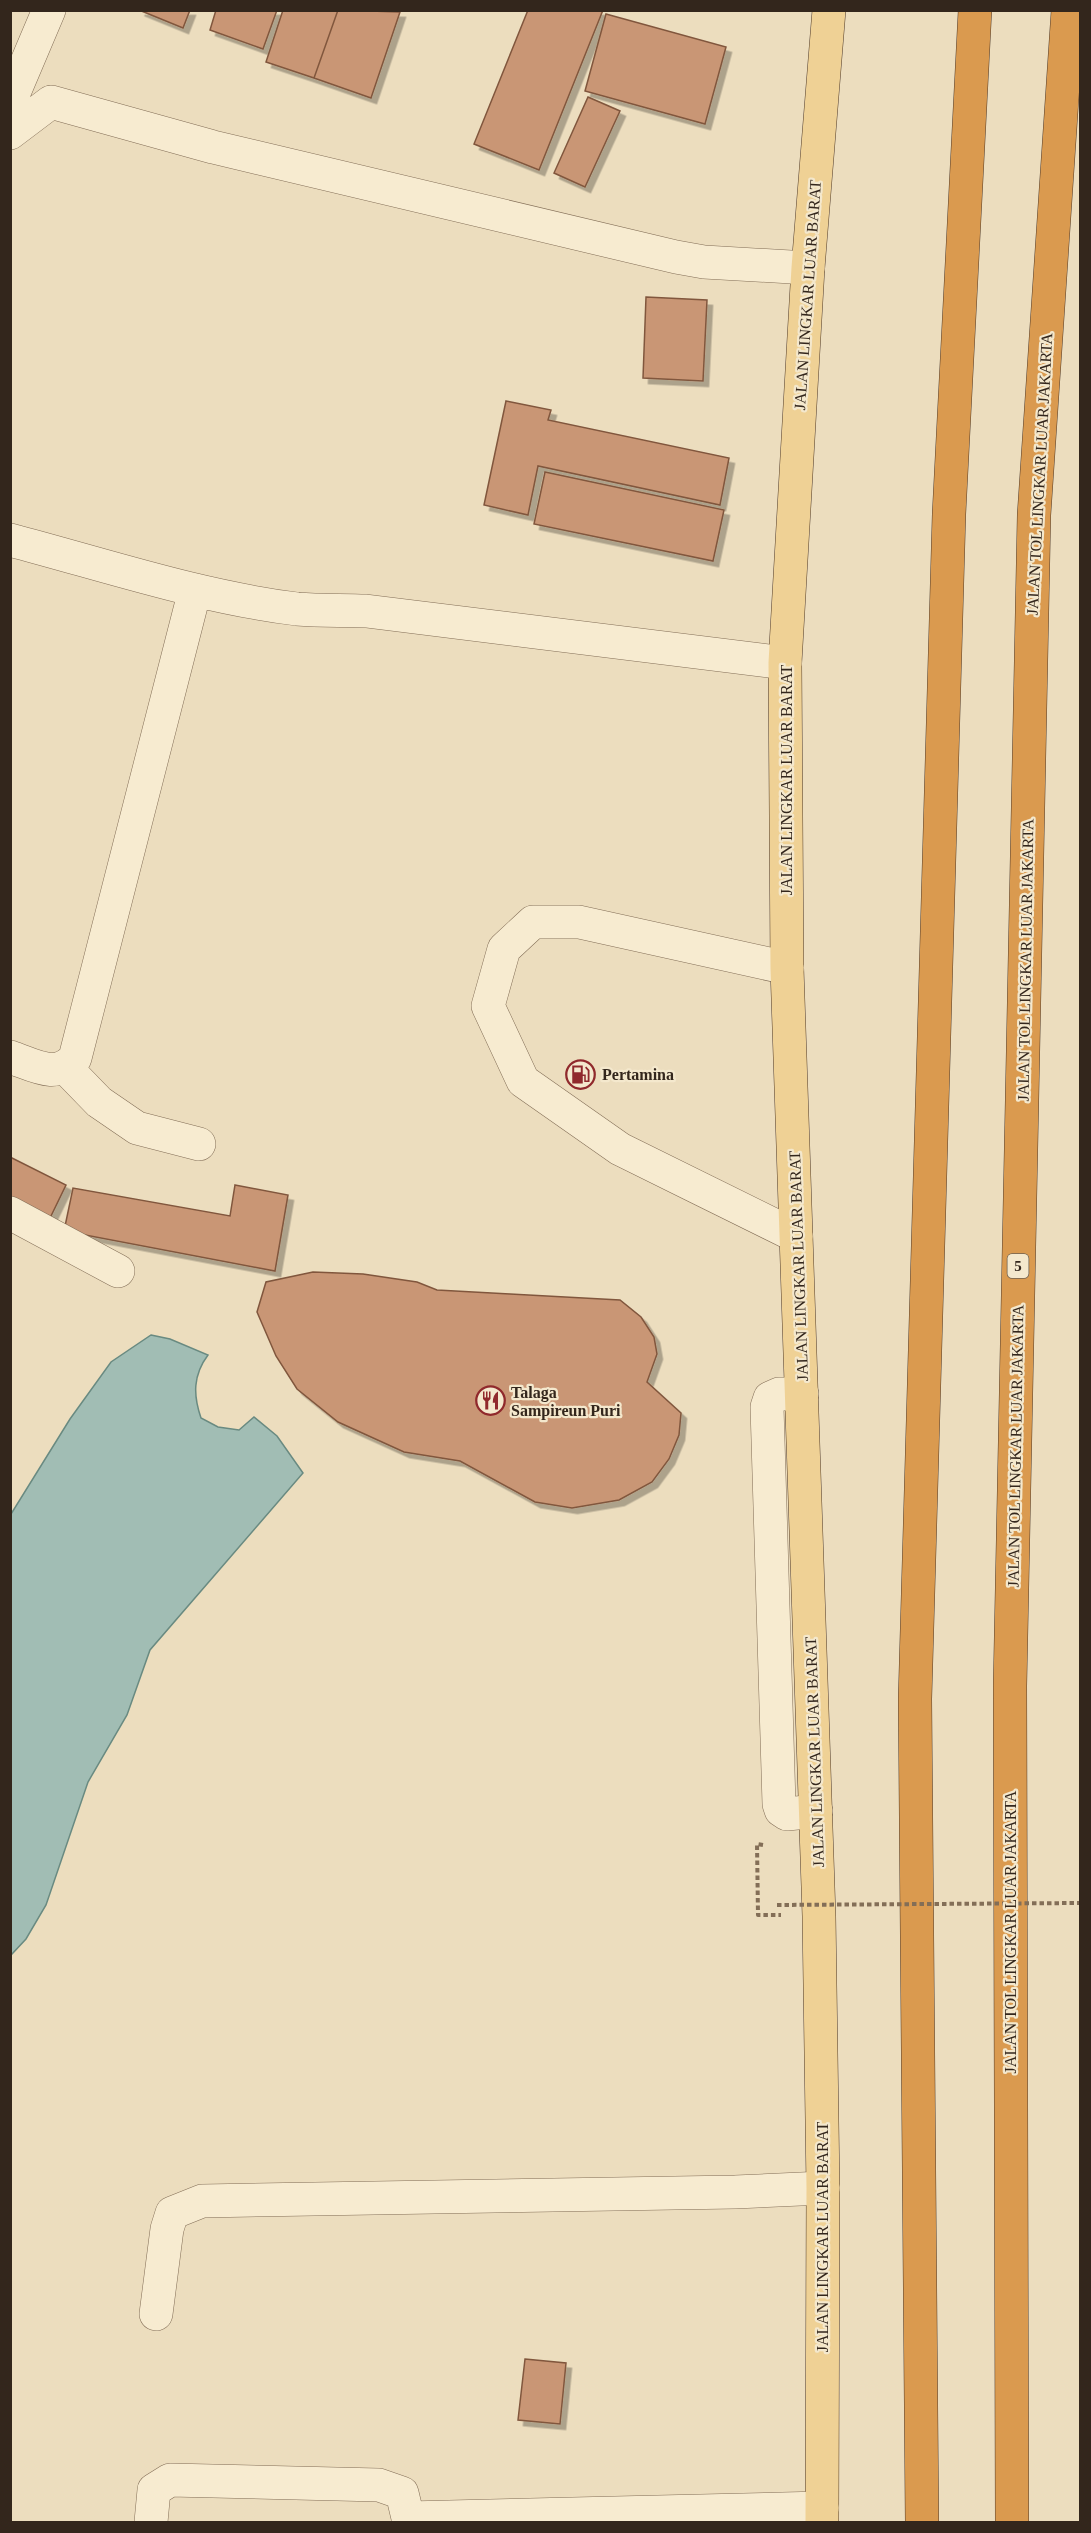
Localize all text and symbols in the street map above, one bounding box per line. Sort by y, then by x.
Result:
street label: JALAN LINGKAR LUAR BARAT [791,179,824,411]
street label: JALAN TOL LINGKAR LUAR JAKARTA [1024,332,1055,616]
street label: JALAN LINGKAR LUAR BARAT [778,664,795,895]
street label: JALAN TOL LINGKAR LUAR JAKARTA [1015,818,1036,1102]
fuel station icon: Pertamina [565,1058,597,1090]
place label: Pertamina [602,1066,674,1083]
street label: JALAN LINGKAR LUAR BARAT [786,1150,811,1382]
road number: 5 [1008,1254,1028,1278]
street label: JALAN TOL LINGKAR LUAR JAKARTA [1005,1304,1026,1588]
place label: Talaga Sampireun Puri [511,1384,621,1420]
restaurant icon: Talaga Sampireun Puri [474,1385,506,1417]
street label: JALAN LINGKAR LUAR BARAT [802,1636,827,1868]
street label: JALAN TOL LINGKAR LUAR JAKARTA [1002,1790,1019,2073]
street label: JALAN LINGKAR LUAR BARAT [814,2121,831,2352]

